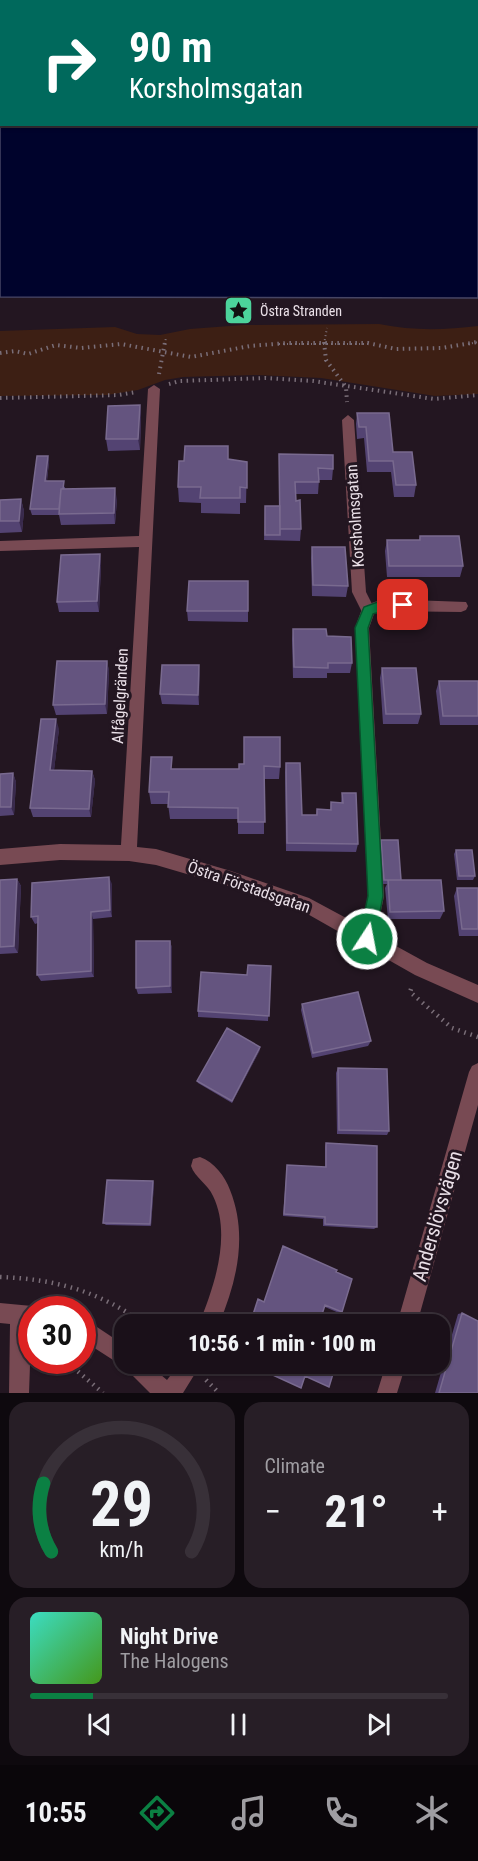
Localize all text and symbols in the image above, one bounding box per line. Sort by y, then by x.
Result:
text: 90 m [129,23,212,72]
icon: right [30,24,108,102]
text: Korsholmsgatan [129,73,303,105]
place icon: Östra Stranden [223,295,255,327]
place label: Östra Stranden [260,303,342,319]
street label: Korsholmsgatan [342,464,368,568]
pin [377,579,428,630]
icon: arrive [386,588,419,621]
street label: Alfågelgränden [108,648,132,744]
street label: Östra Förstadsgatan [185,857,313,917]
position arrow [335,907,399,971]
street label: Anderslövsvägen [407,1148,467,1284]
speed limit sign: 30 [18,1296,96,1374]
text: 10:56 · 1 min · 100 m [188,1331,376,1356]
text: Climate [265,1454,325,1478]
text: 29 [90,1468,153,1541]
text: 21° [325,1485,388,1538]
text: − [265,1492,281,1531]
text: + [432,1492,448,1531]
text: km/h [100,1537,144,1562]
text: Night Drive [120,1624,218,1649]
text: The Halogens [120,1649,229,1673]
icon: previous [83,1708,116,1741]
icon: pause [222,1708,255,1741]
icon: next [362,1708,395,1741]
icon: directions [136,1792,178,1834]
icon: music [228,1792,270,1834]
icon: phone [320,1792,362,1834]
icon: climate [411,1792,453,1834]
text: 10:55 [25,1797,87,1829]

